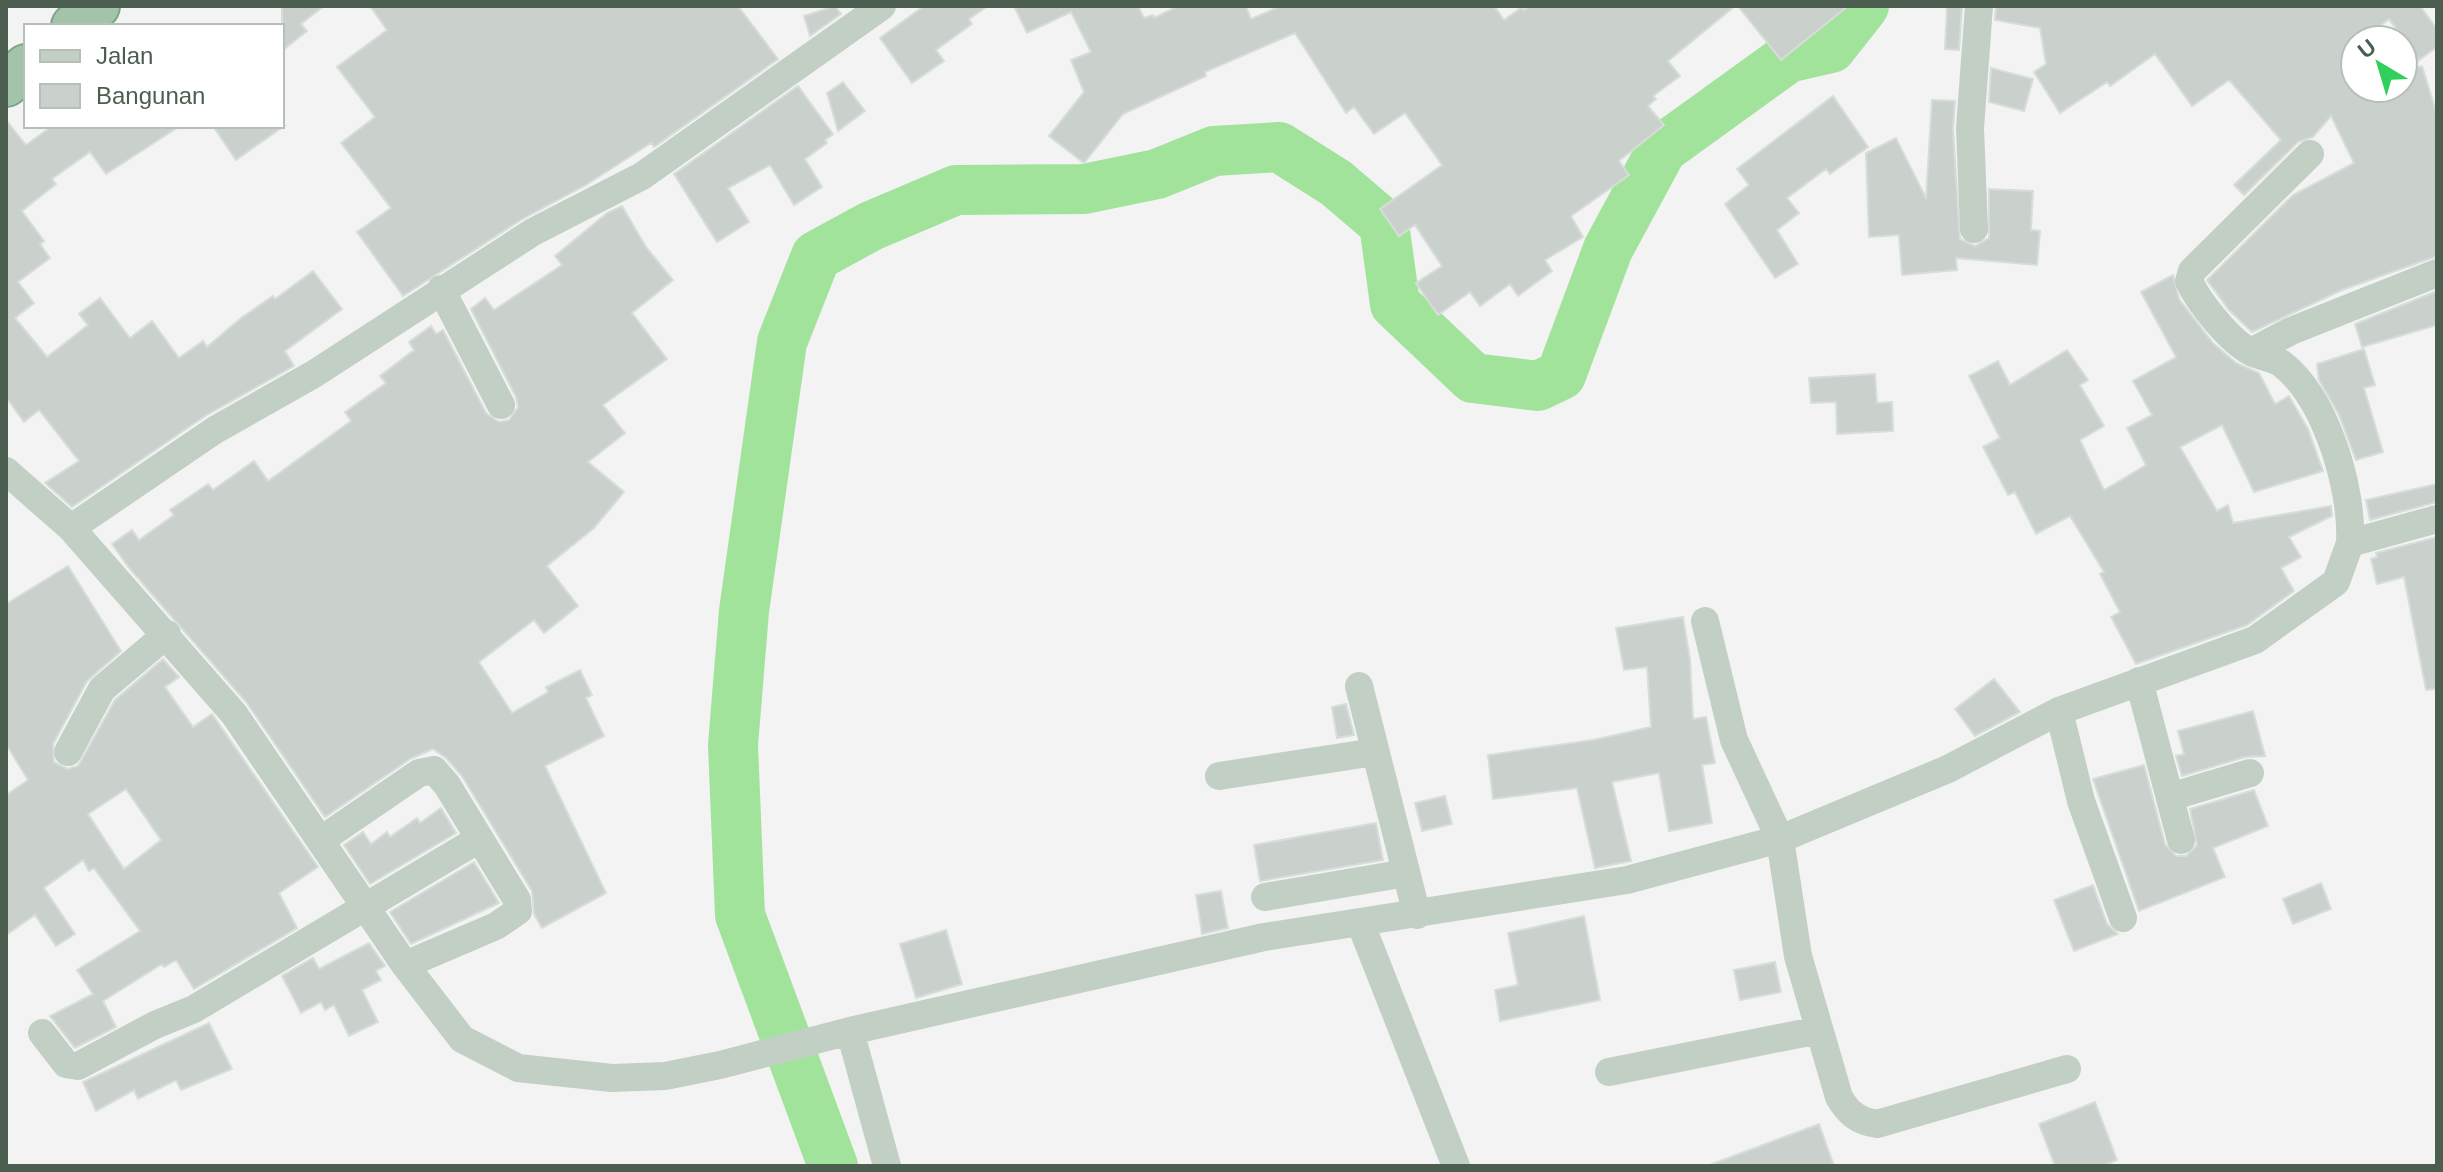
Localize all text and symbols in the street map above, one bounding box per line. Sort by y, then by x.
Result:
legend [24,24,284,128]
north arrow [2339,24,2419,104]
text: U [2353,34,2381,63]
text: Jalan [96,42,153,69]
text: Bangunan [96,82,205,109]

